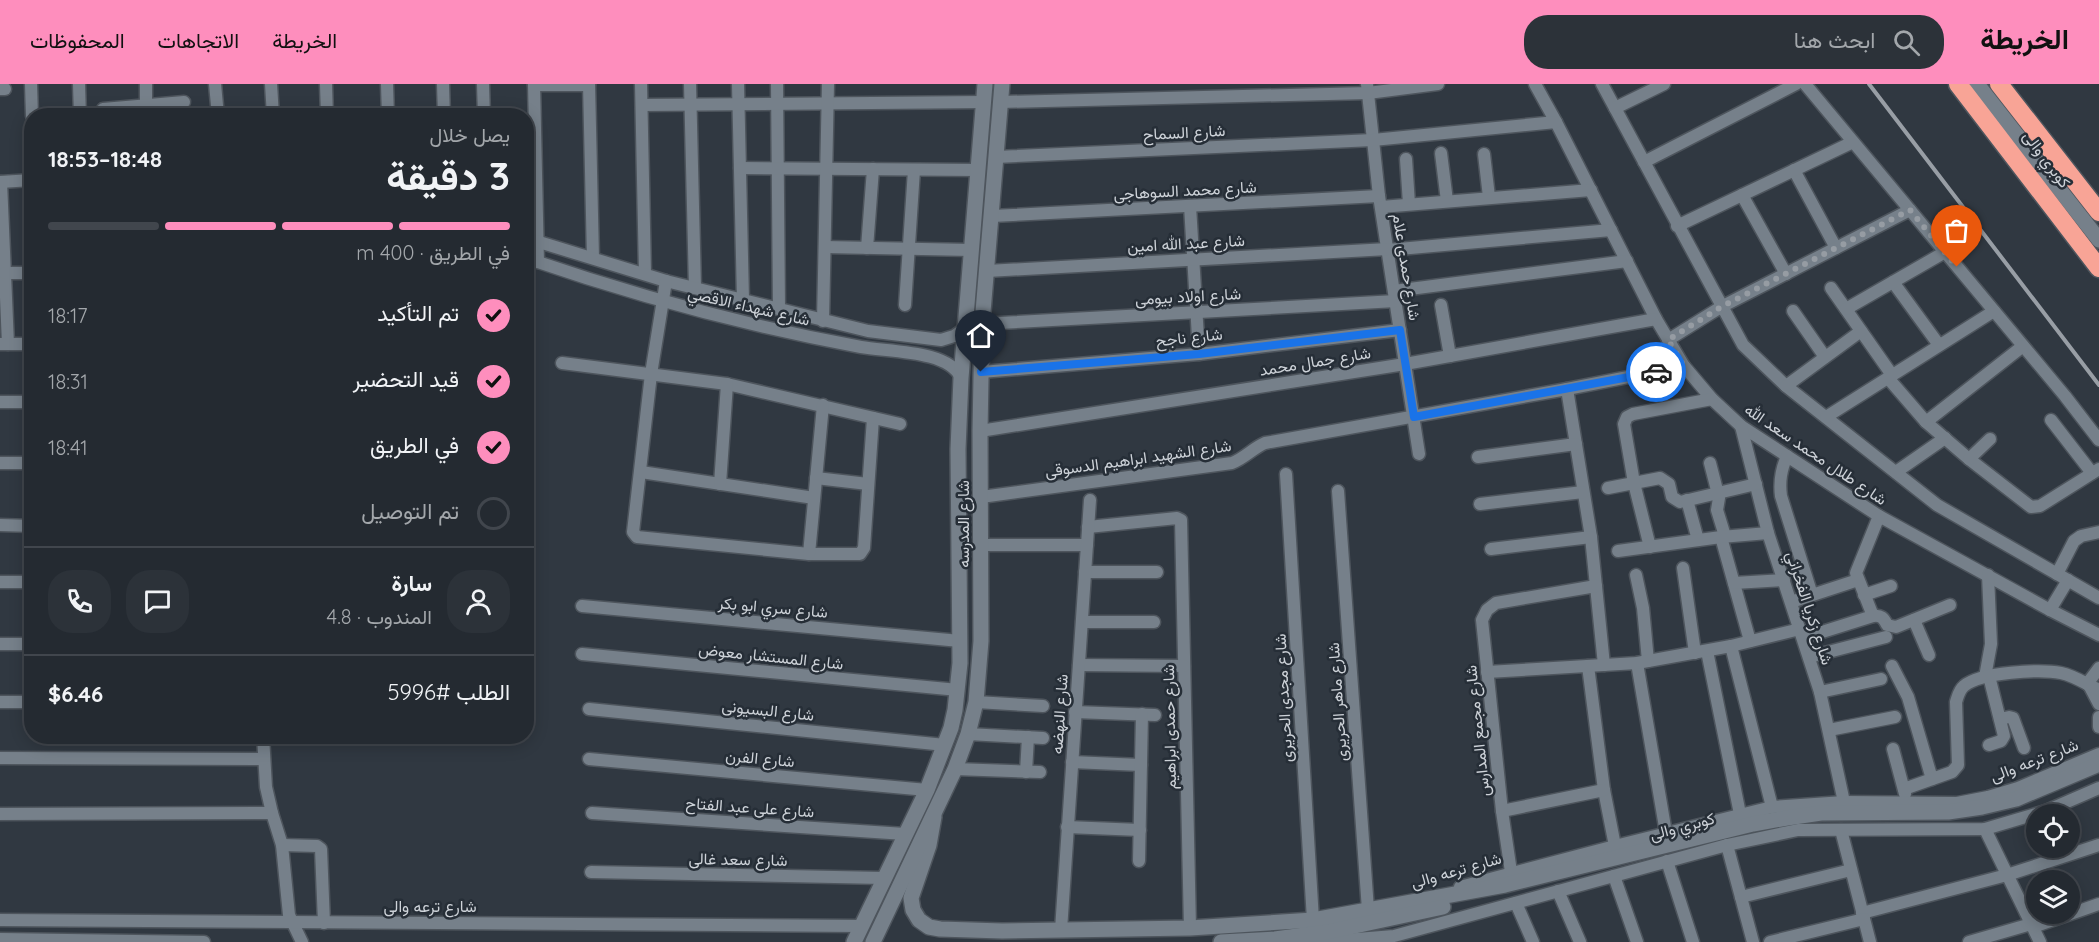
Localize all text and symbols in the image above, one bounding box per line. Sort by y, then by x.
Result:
search box [1524,15,1944,69]
text: الخريطة [1980,21,2069,56]
text: ابحث هنا [1794,26,1875,54]
icon: search [1890,26,1923,59]
text: المحفوظات [30,27,125,53]
text: الاتجاهات [158,27,239,53]
text: الخريطة [272,27,337,53]
street label: شارع السماح [1142,120,1226,146]
text: يصل خلال [429,122,510,147]
street label: كوبري والى [2016,126,2075,194]
text: 18:48–18:53 [48,145,162,173]
text: 3 دقيقة [386,151,510,200]
street label: شارع محمد السوهاجى [1113,176,1257,206]
pin [1931,205,1982,267]
street label: شارع حمدى علام [1387,212,1425,322]
icon: bag [1940,214,1973,247]
street label: شارع عبد الله امين [1127,230,1246,258]
text: في الطريق · 400 m [356,240,510,265]
street label: شارع شهداء الاقصي [685,282,812,334]
street label: شارع اولاد بيومى [1134,283,1242,311]
text: تم التأكيد [377,299,459,327]
icon: check [477,299,510,332]
text: 18:17 [48,303,88,328]
pin [955,310,1006,372]
icon: home [964,319,997,352]
street label: شارع ناجح [1155,324,1224,352]
street label: شارع جمال محمد [1258,342,1372,382]
courier [1626,342,1686,402]
icon: car [1640,356,1673,389]
text: قيد التحضير [353,365,459,393]
icon: check [477,365,510,398]
text: 18:31 [48,369,88,394]
street label: شارع طلال محمد سعد الله [1740,399,1891,511]
text: في الطريق [370,431,459,459]
icon: check [477,431,510,464]
text: 18:41 [48,435,88,460]
street label: شارع الشهيد ابراهيم الدسوقى [1044,435,1233,483]
street label: شارع المدرسه [953,480,975,568]
text: تم التوصيل [361,497,459,525]
street label: شارع زكريا الفخراني [1778,549,1838,669]
text: سارة [391,569,432,597]
button: phone [48,570,111,633]
button: chat [126,570,189,633]
button: person [447,570,510,633]
street label: شارع سري ابو بكر [716,592,829,626]
text: المندوب · 4.8 [327,604,432,629]
street label: شارع مجدى الحريرى [1270,633,1298,763]
street label: شارع المستشار معوض [697,638,844,676]
street label: شارع ماهر الحريرى [1323,642,1353,762]
street label: شارع حمدى ابراهيم [1158,664,1182,790]
street label: شارع مجمع المدارس [1460,664,1496,798]
street label: شارع النهضه [1046,673,1074,755]
text: الطلب #5996 [387,678,510,706]
text: $6.46 [48,680,103,708]
street label: شارع البسيونى [721,695,815,727]
street label: شارع ترعه والى [1987,734,2082,788]
street label: شارع الفرن [724,745,795,773]
street label: شارع على عبد الفتاح [685,793,815,823]
map controls [2026,804,2080,924]
button: locate [2026,804,2080,858]
street label: كوبري والى [1647,808,1718,848]
street label: شارع سعد غالى [688,848,788,872]
street label: شارع ترعه والى [1408,848,1504,894]
button: layers [2026,870,2080,924]
street label: شارع ترعه والى [383,896,477,918]

